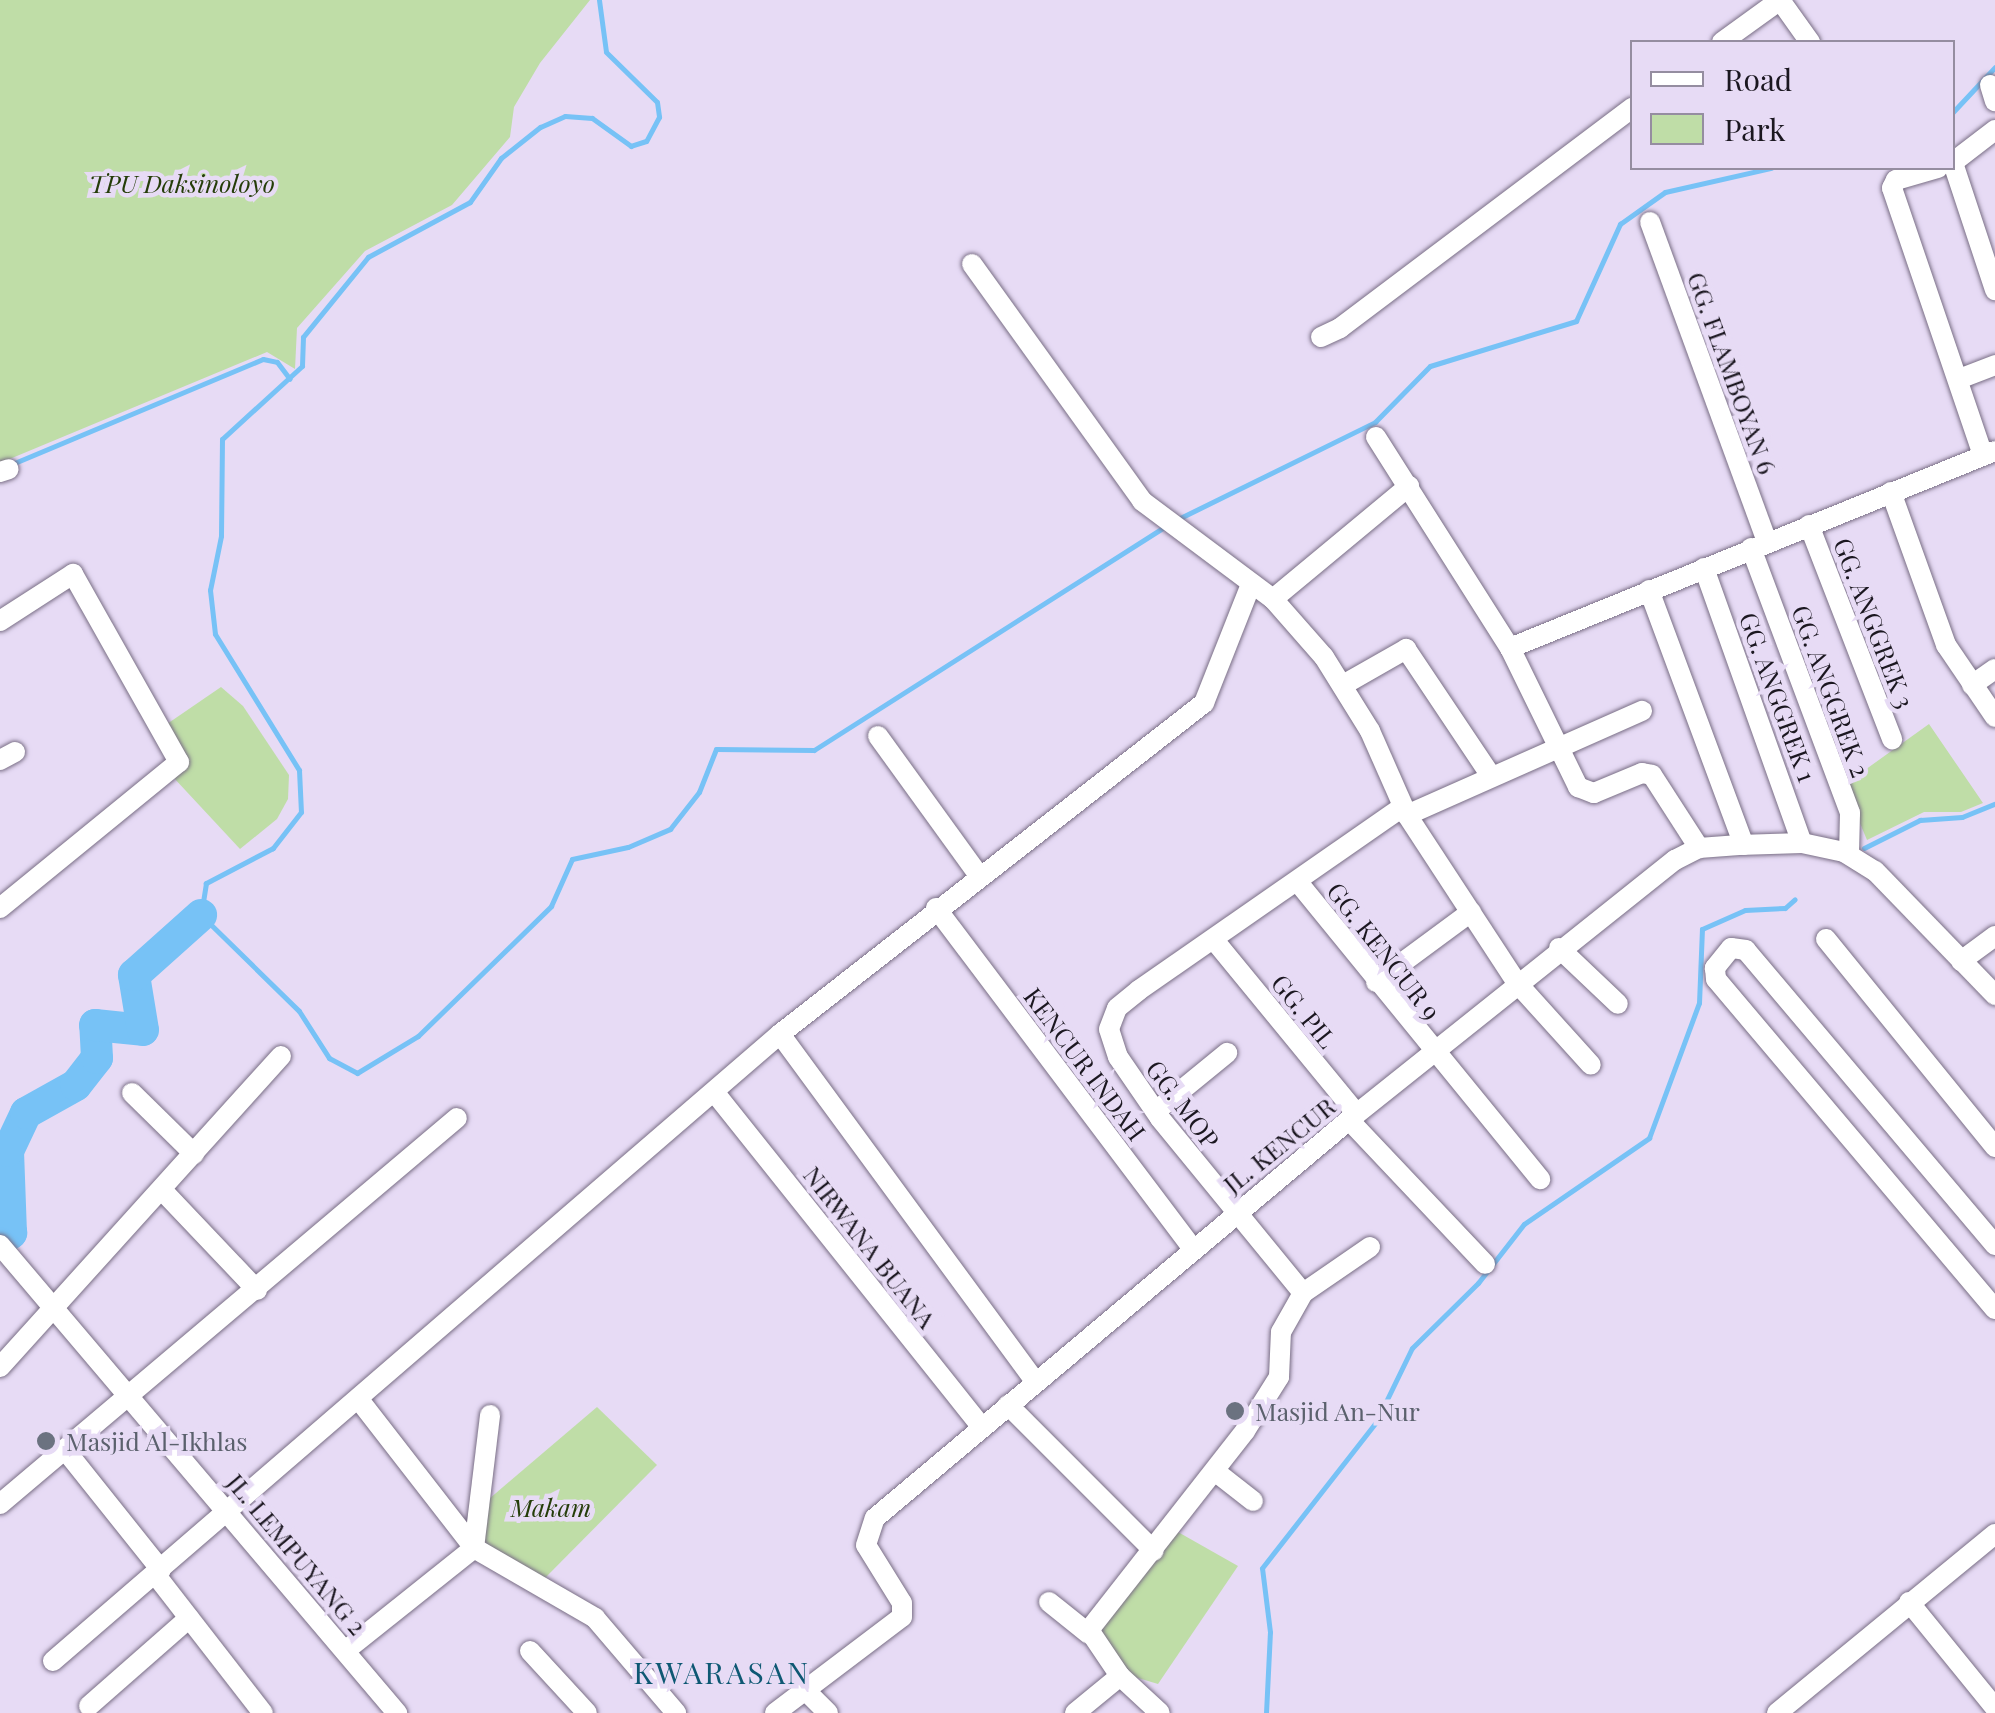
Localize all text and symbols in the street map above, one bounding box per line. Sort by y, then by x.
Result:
legend [1630,40,1955,170]
text: Road [1724,59,1792,99]
text: Park [1724,109,1786,149]
park label: TPU Daksinoloyo [89,168,275,198]
street label: GG. FLAMBOYAN 6 [1681,268,1783,478]
street label: GG. ANGGREK 3 [1828,533,1920,713]
street label: GG. ANGGREK 2 [1786,601,1876,781]
street label: GG. ANGGREK 1 [1733,608,1823,786]
street label: GG. KENCUR 9 [1321,876,1447,1026]
street label: GG. PIL [1265,968,1343,1054]
street label: KENCUR INDAH [1018,982,1152,1146]
street label: GG. MOP [1140,1054,1226,1154]
street label: JL. KENCUR [1217,1091,1341,1199]
street label: NIRWANA BUANA [798,1160,942,1334]
place label: Masjid An-Nur [1255,1396,1421,1426]
marker: Masjid An-Nur [1224,1400,1246,1422]
place label: Masjid Al-Ikhlas [66,1426,248,1456]
marker: Masjid Al-Ikhlas [35,1430,57,1452]
street label: JL. LEMPUYANG 2 [221,1467,373,1641]
park label: Makam [511,1492,591,1522]
district label: KWARASAN [633,1654,811,1690]

